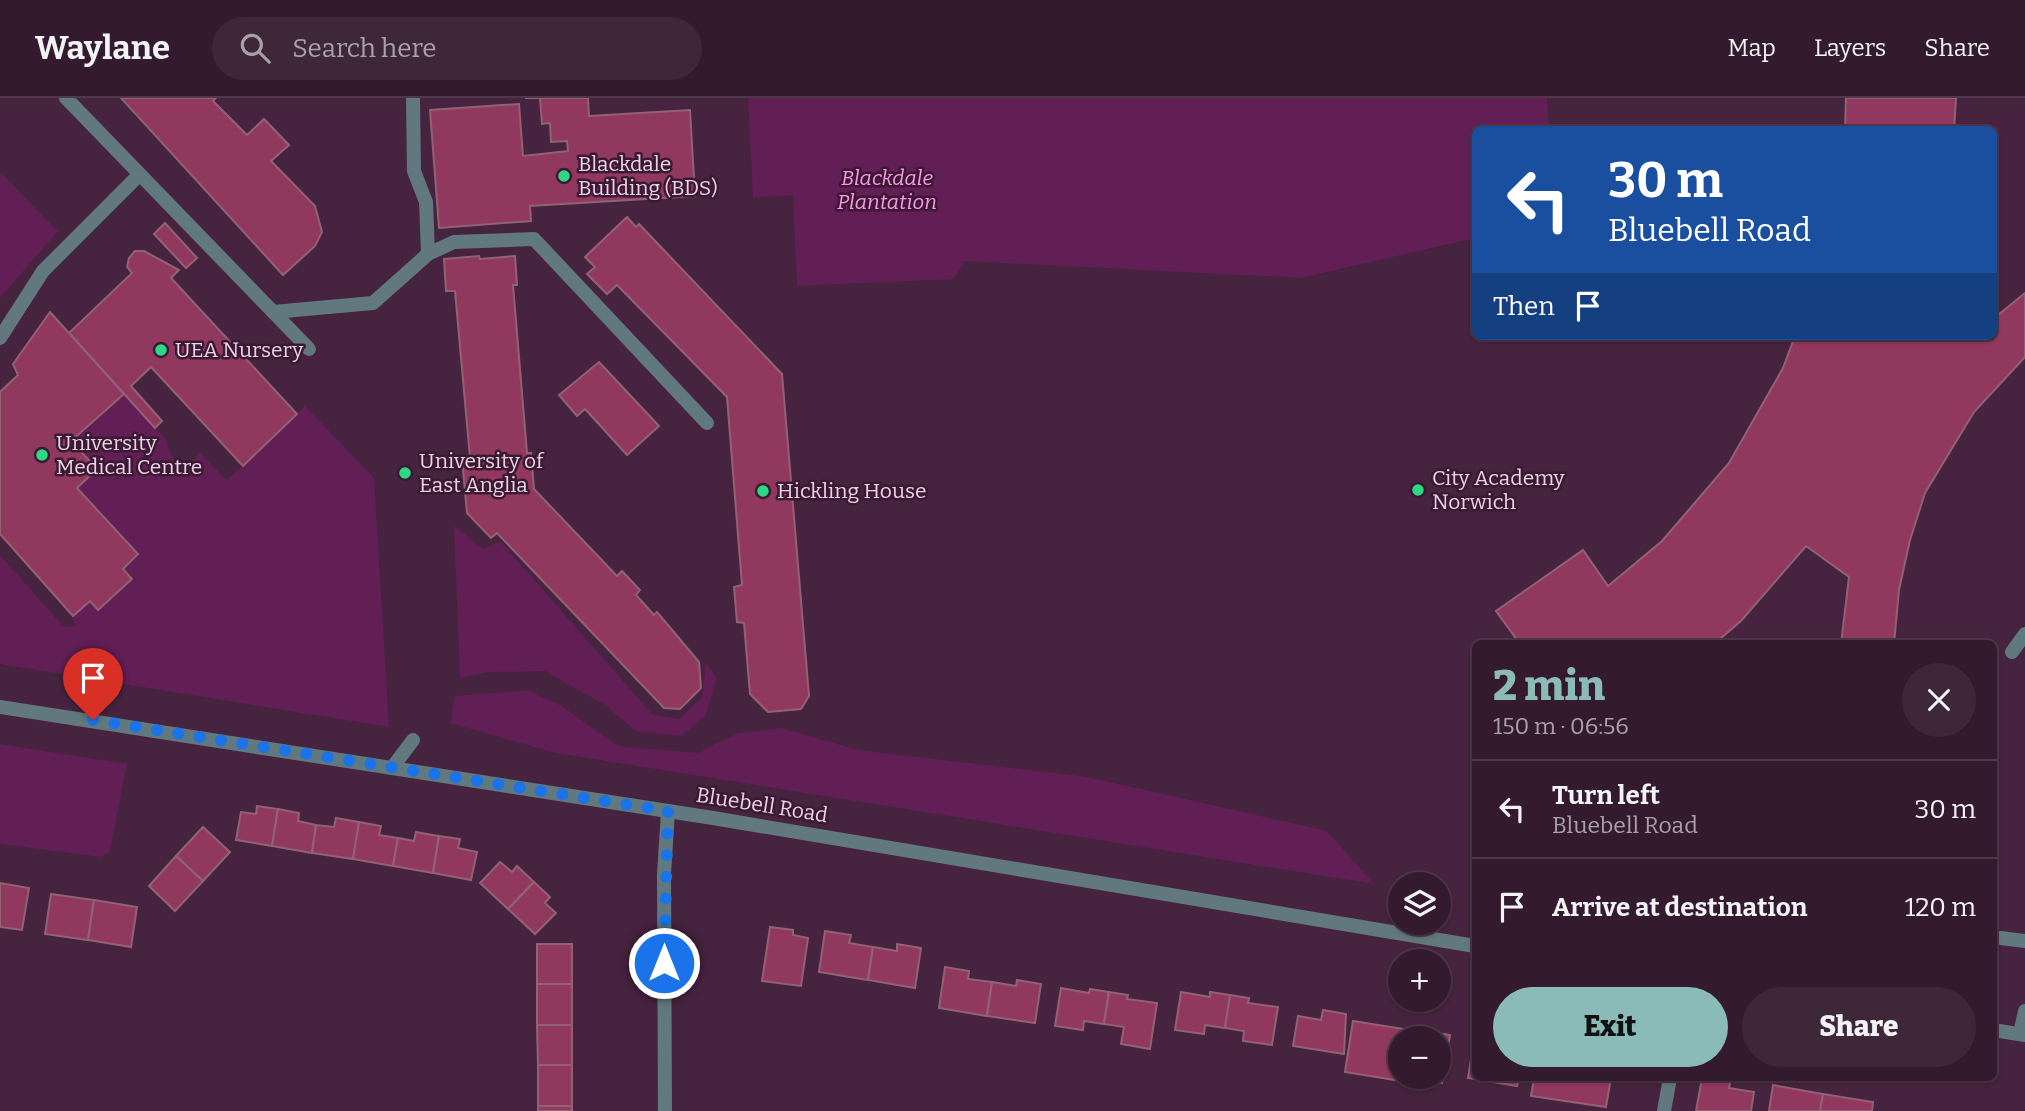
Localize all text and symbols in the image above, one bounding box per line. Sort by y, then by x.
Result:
search box [212,17,702,80]
text: Waylane [35,28,170,68]
icon: search [236,29,274,67]
text: Search here [292,33,437,64]
text: Map [1728,34,1776,62]
text: Layers [1814,34,1886,62]
text: Share [1924,34,1990,62]
place label: Blackdale Building (BDS) [578,151,718,201]
text: 30 m [1608,151,1723,210]
icon: left [1493,154,1584,245]
park label: Blackdale Plantation [837,165,937,215]
marker: Blackdale Building (BDS) [556,168,572,184]
text: Bluebell Road [1608,211,1811,249]
icon: arrive [1569,287,1607,325]
text: Then [1493,291,1555,322]
place label: UEA Nursery [175,337,304,363]
marker: UEA Nursery [153,342,169,358]
place label: University Medical Centre [56,430,202,480]
marker: University Medical Centre [34,447,50,463]
place label: University of East Anglia [419,448,545,498]
marker: University of East Anglia [397,465,413,481]
place label: City Academy Norwich [1432,465,1566,515]
place label: Hickling House [777,478,926,504]
marker: City Academy Norwich [1410,482,1426,498]
marker: Hickling House [755,483,771,499]
pin [63,648,123,720]
icon: arrive [74,659,112,697]
text: 2 min [1493,661,1605,711]
button: close [1902,663,1976,737]
text: 150 m · 06:56 [1493,712,1629,740]
text: Turn left [1552,780,1660,811]
street label: Bluebell Road [694,782,830,828]
icon: left [1493,790,1531,828]
text: 30 m [1915,794,1976,825]
text: Bluebell Road [1552,811,1698,839]
map controls [1388,872,1451,1089]
button: layers [1388,872,1451,935]
icon: arrive [1493,888,1531,926]
text: Arrive at destination [1552,892,1807,923]
text: 120 m [1905,892,1976,923]
position arrow [627,926,701,1000]
button: + [1388,949,1451,1012]
button: Exit [1493,987,1728,1067]
button: Share [1742,987,1976,1067]
button: − [1388,1026,1451,1089]

